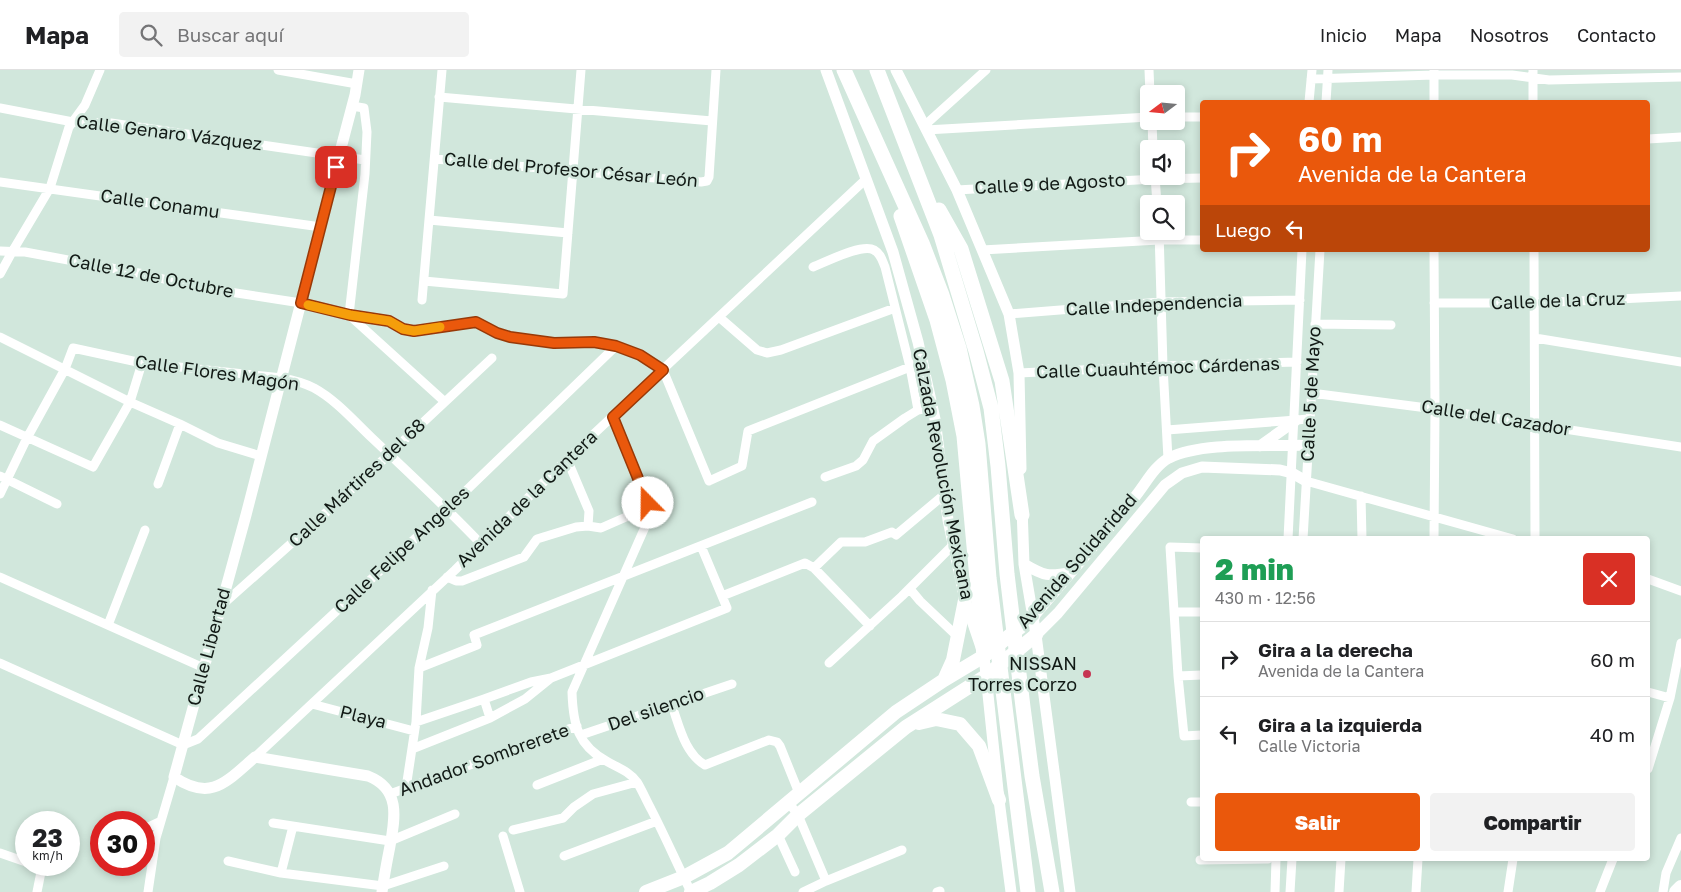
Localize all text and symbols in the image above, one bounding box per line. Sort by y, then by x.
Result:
search box [119,12,469,57]
text: Mapa [25,20,89,49]
icon: search [137,21,165,49]
text: Buscar aquí [177,23,284,46]
text: Inicio [1320,24,1367,46]
text: Mapa [1395,24,1442,46]
text: Nosotros [1470,24,1549,46]
text: Contacto [1577,24,1656,46]
north arrow [1140,85,1185,130]
map controls [1140,85,1185,240]
street label: Calle Genaro Vázquez [75,110,263,154]
text: 60 m [1298,118,1382,160]
icon: right [1215,120,1280,185]
button: sound [1140,140,1185,185]
pin [315,146,357,188]
street label: Calle del Profesor César León [443,147,699,191]
icon: arrive [322,153,350,181]
text: Avenida de la Cantera [1298,160,1527,187]
street label: Calle 9 de Agosto [974,168,1126,198]
street label: Calle Conamu [99,184,221,222]
button: search [1140,195,1185,240]
icon: left [1281,215,1309,243]
text: Luego [1215,218,1271,241]
street label: Calle 12 de Octubre [67,248,236,302]
street label: Calle de la Cruz [1490,287,1626,313]
street label: Calle Independencia [1065,288,1243,320]
street label: Calle 5 de Mayo [1295,326,1325,462]
street label: Calzada Revolución Mexicana [909,346,979,601]
street label: Calle Flores Magón [134,350,301,394]
street label: Calle Cuauhtémoc Cárdenas [1036,352,1280,382]
street label: Calle del Cazador [1420,394,1573,440]
street label: Calle Mártires del 68 [283,413,429,551]
street label: Avenida de la Cantera [451,425,601,571]
position arrow [621,476,673,528]
street label: Calle Felipe Angeles [329,481,473,617]
street label: Avenida Solidaridad [1012,489,1141,632]
text: 2 min [1215,551,1294,587]
button: close [1583,553,1635,605]
street label: Calle Libertad [182,585,234,708]
text: 430 m · 12:56 [1215,588,1316,608]
text: Gira a la derecha [1258,638,1413,661]
icon: right [1215,645,1243,673]
text: 60 m [1590,648,1635,671]
place label: NISSAN Torres Corzo [968,652,1077,695]
text: Avenida de la Cantera [1258,661,1424,681]
marker: NISSAN Torres Corzo [1081,668,1093,680]
street label: Del silencio [605,681,707,735]
street label: Playa [338,700,389,732]
text: Gira a la izquierda [1258,713,1422,736]
street label: Andador Sombrerete [396,718,572,800]
icon: left [1215,720,1243,748]
text: 40 m [1590,723,1635,746]
text: Calle Victoria [1258,736,1361,756]
button: Salir [1215,793,1420,851]
button: Compartir [1430,793,1635,851]
speed limit sign: 30 [90,811,155,876]
text: 23 [32,822,63,853]
text: km/h [32,848,63,863]

